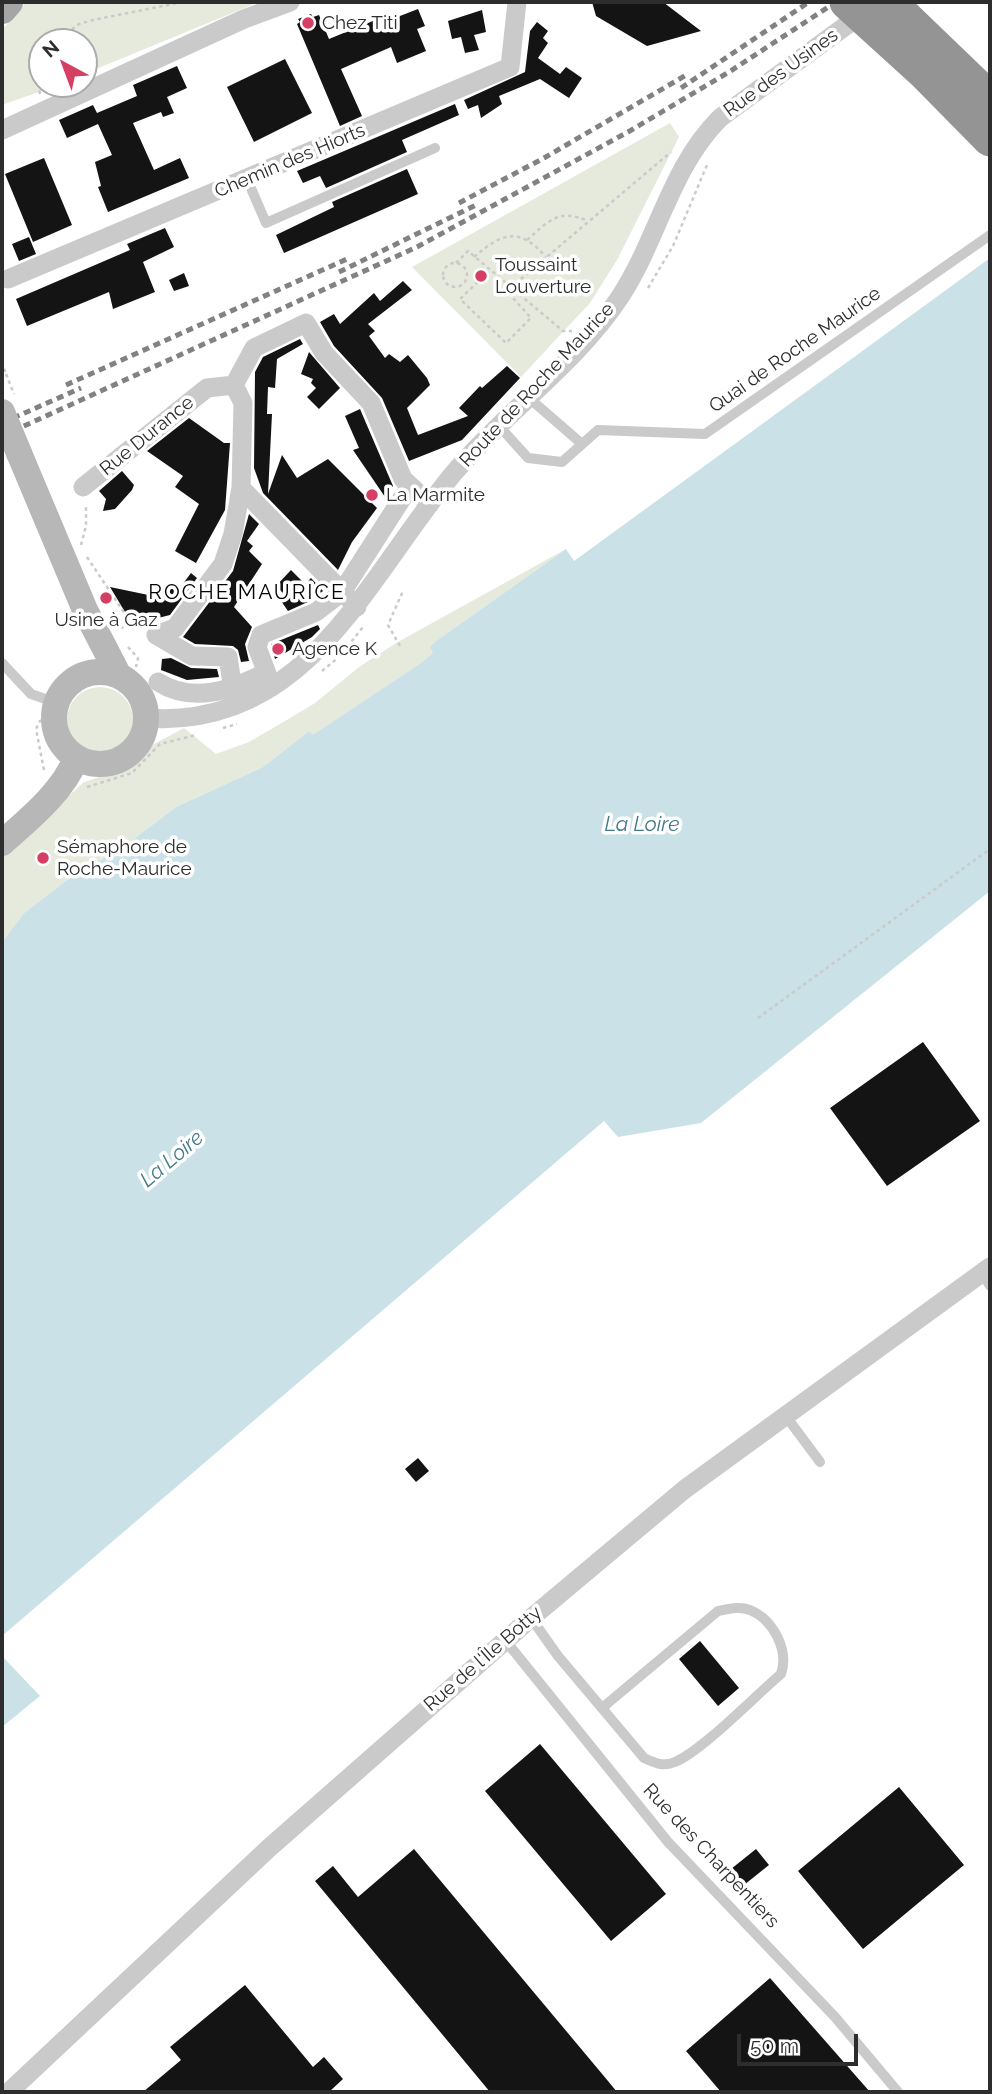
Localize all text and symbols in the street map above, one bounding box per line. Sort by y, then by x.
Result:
place label: Chez Titi [322,12,398,34]
marker: Chez Titi [300,15,316,31]
street label: Rue des Usines [720,24,842,122]
north arrow [28,28,98,98]
text: N [38,36,63,62]
street label: Chemin des Hiorts [211,119,369,203]
place label: Toussaint Louverture [495,254,591,298]
marker: Toussaint Louverture [473,268,489,284]
street label: Quai de Roche Maurice [705,282,885,418]
street label: Route de Roche Maurice [455,298,619,472]
street label: Rue Durance [96,391,198,481]
place label: La Marmite [386,484,485,506]
marker: La Marmite [364,487,380,503]
district label: ROCHE MAURICE [150,580,344,606]
marker: Usine à Gaz [98,590,114,606]
place label: Usine à Gaz [54,609,158,631]
place label: Agence K [292,638,377,660]
marker: Agence K [270,641,286,657]
water label: La Loire [605,812,679,838]
place label: Sémaphore de Roche-Maurice [57,836,192,880]
marker: Sémaphore de Roche-Maurice [35,850,51,866]
water label: La Loire [135,1125,209,1193]
street label: Rue de l'Île Botty [419,1602,547,1716]
street label: Rue des Charpentiers [638,1779,784,1933]
scale bar [740,2021,861,2064]
text: 50 m [750,2033,799,2058]

